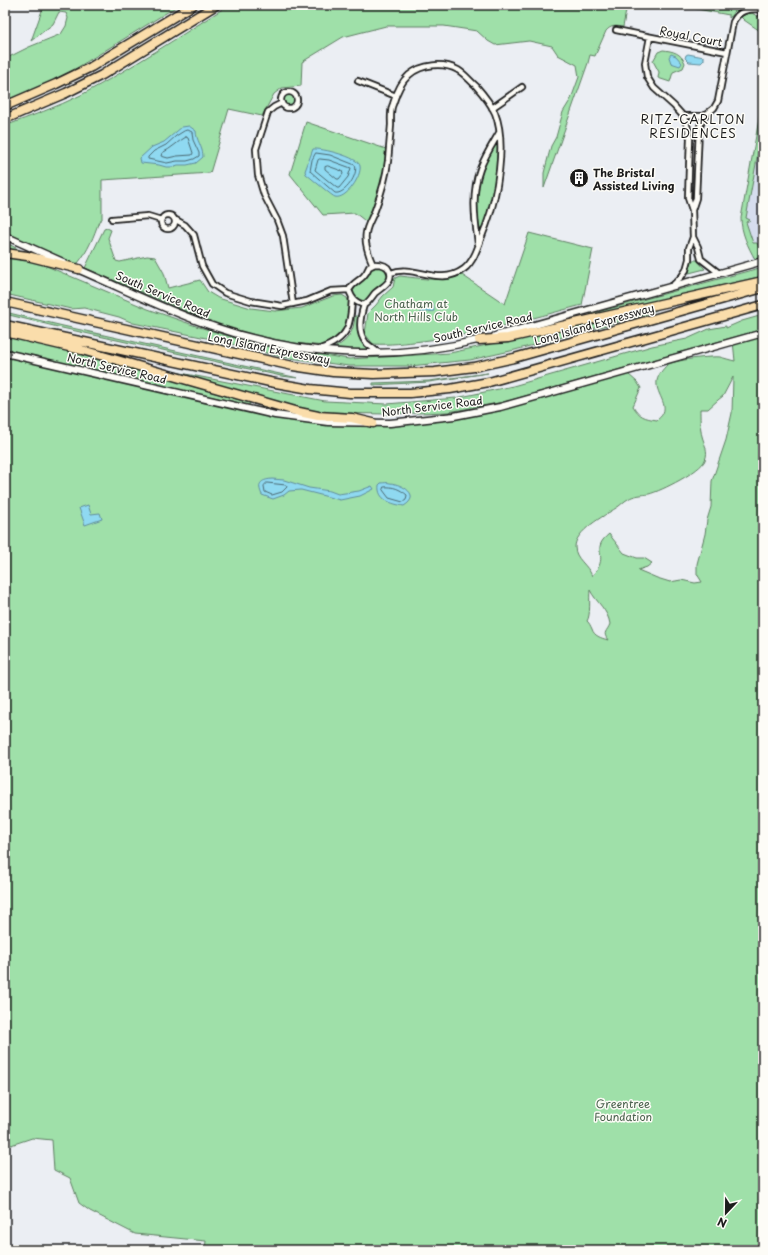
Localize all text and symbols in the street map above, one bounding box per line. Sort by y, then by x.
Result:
street label: Royal Court [658,22,724,51]
district label: RITZ-CARLTON RESIDENCES [640,110,746,142]
place label: The Bristal Assisted Living [592,164,675,194]
building icon: The Bristal Assisted Living [568,167,590,189]
street label: South Service Road [113,266,213,322]
park label: Chatham at North Hills Club [374,295,458,325]
street label: Long Island Expressway [532,299,656,349]
street label: South Service Road [432,307,534,347]
street label: Long Island Expressway [206,328,332,368]
street label: North Service Road [66,348,168,388]
street label: North Service Road [381,391,483,421]
park label: Greentree Foundation [594,1095,652,1125]
north arrow [706,1193,746,1233]
text: N [715,1213,729,1232]

